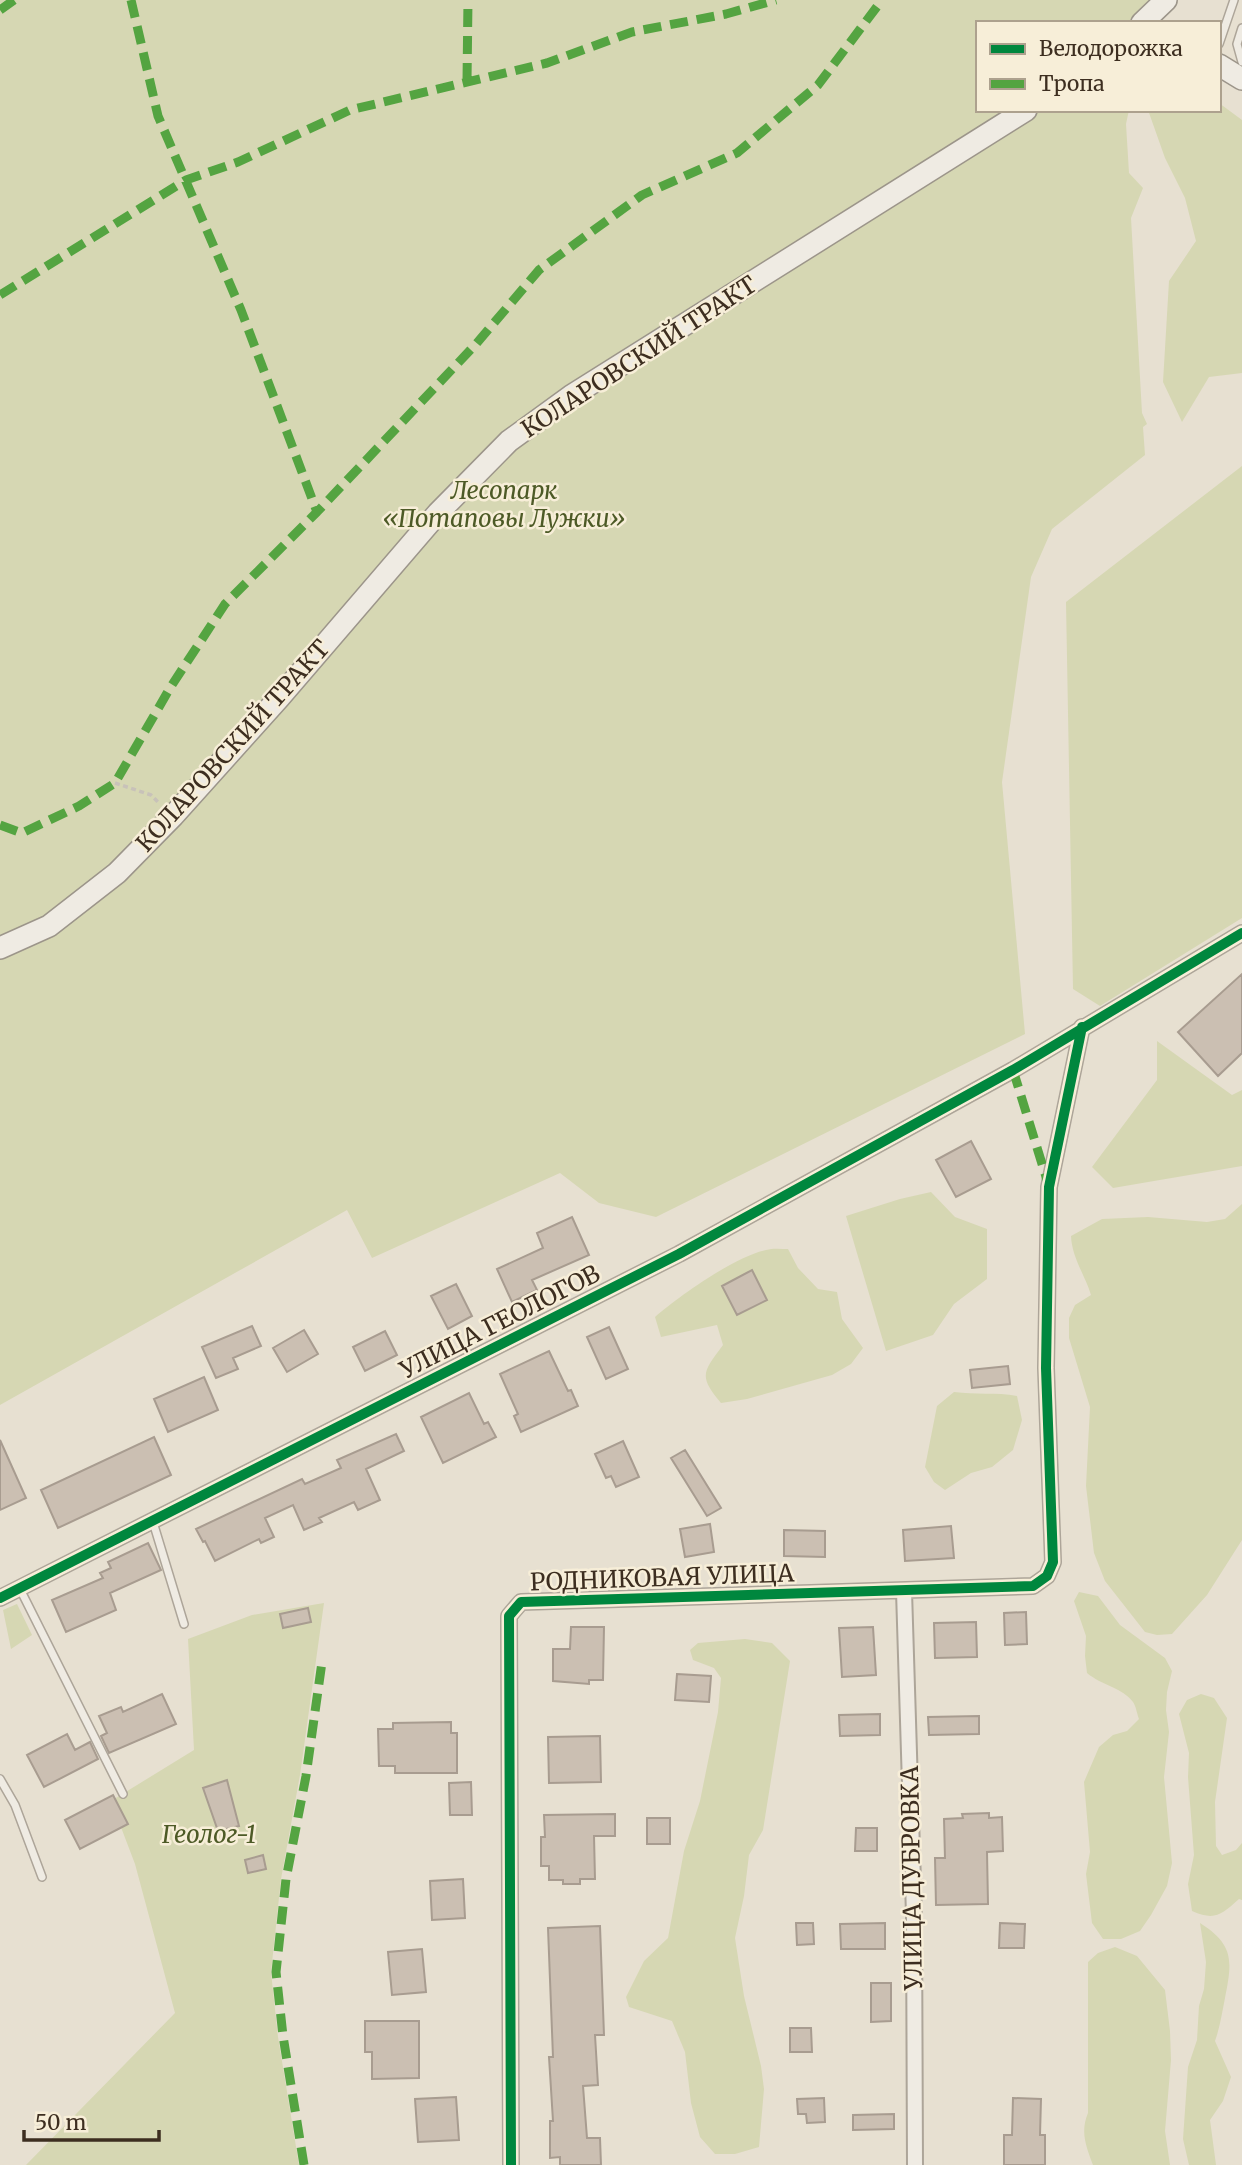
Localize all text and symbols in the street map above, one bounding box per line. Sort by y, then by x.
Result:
legend [976,21,1221,112]
text: Велодорожка [1039,35,1183,62]
text: Тропа [1039,70,1104,97]
street label: КОЛАРОВСКИЙ ТРАКТ [515,269,763,444]
park label: Лесопарк «Потаповы Лужки» [383,475,625,534]
street label: КОЛАРОВСКИЙ ТРАКТ [129,633,336,858]
street label: УЛИЦА ГЕОЛОГОВ [394,1258,605,1386]
street label: РОДНИКОВАЯ УЛИЦА [529,1557,796,1598]
street label: УЛИЦА ДУБРОВКА [894,1764,929,1991]
park label: Геолог-1 [162,1819,256,1850]
scale bar [24,2098,159,2142]
text: 50 m [35,2109,86,2136]

